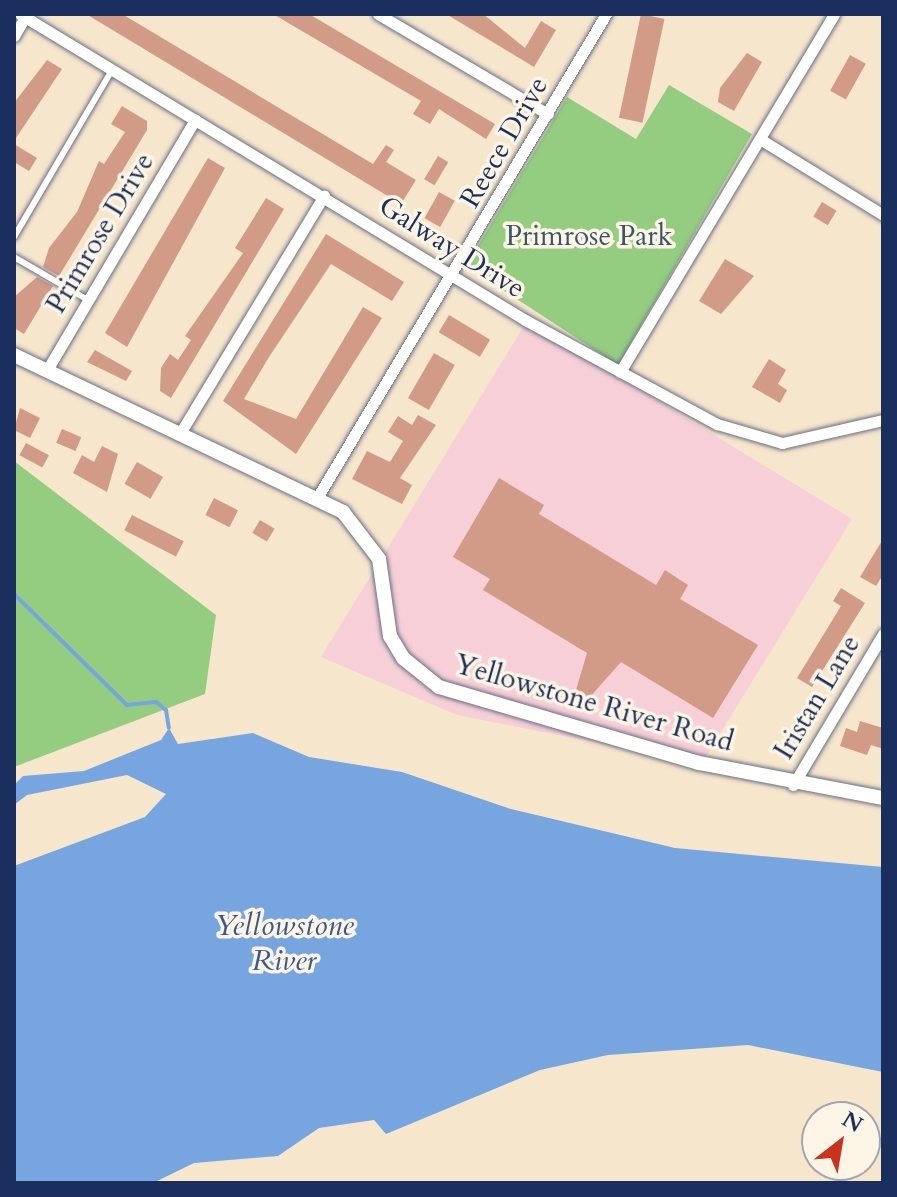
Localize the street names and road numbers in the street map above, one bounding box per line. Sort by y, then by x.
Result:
street label: Reece Drive [453,71,555,213]
street label: Primrose Drive [39,147,161,319]
street label: Galway Drive [373,189,531,305]
street label: Iristan Lane [767,629,867,765]
street label: Yellowstone River Road [451,647,737,759]

